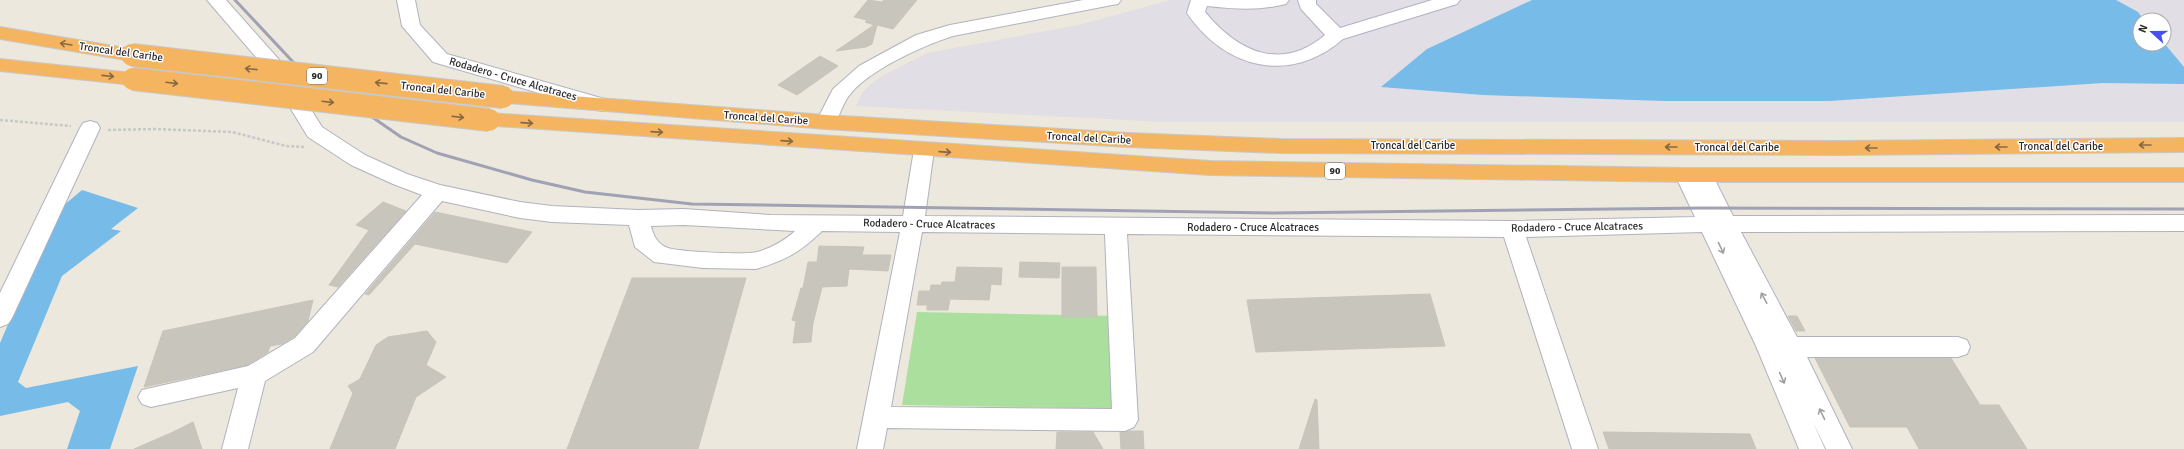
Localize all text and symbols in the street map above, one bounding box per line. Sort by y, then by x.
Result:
north arrow [2132,12,2172,52]
text: N [2136,23,2151,34]
one-way arrow [60,40,73,48]
street label: Troncal del Caribe [78,40,164,64]
street label: Rodadero - Cruce Alcatraces [448,55,578,103]
one-way arrow [245,65,258,72]
road number: 90 [307,68,327,84]
one-way arrow [102,72,115,80]
one-way arrow [165,79,178,87]
one-way arrow [374,79,387,87]
street label: Troncal del Caribe [400,79,486,101]
one-way arrow [322,98,335,105]
street label: Troncal del Caribe [723,109,809,127]
one-way arrow [451,113,464,121]
one-way arrow [521,119,534,127]
one-way arrow [650,128,663,135]
street label: Troncal del Caribe [1046,129,1132,147]
one-way arrow [780,137,793,144]
street label: Troncal del Caribe [1371,139,1455,152]
street label: Troncal del Caribe [2019,140,2103,153]
street label: Troncal del Caribe [1695,141,1779,154]
one-way arrow [2139,142,2152,149]
one-way arrow [1665,143,1678,151]
one-way arrow [1995,143,2008,151]
one-way arrow [1865,144,1878,152]
one-way arrow [938,148,951,155]
road number: 90 [1325,163,1345,179]
street label: Rodadero - Cruce Alcatraces [863,216,995,232]
street label: Rodadero - Cruce Alcatraces [1511,219,1643,235]
street label: Rodadero - Cruce Alcatraces [1187,221,1319,234]
one-way arrow [1718,241,1725,253]
one-way arrow [1760,292,1767,304]
one-way arrow [1778,372,1786,384]
one-way arrow [1818,408,1825,420]

